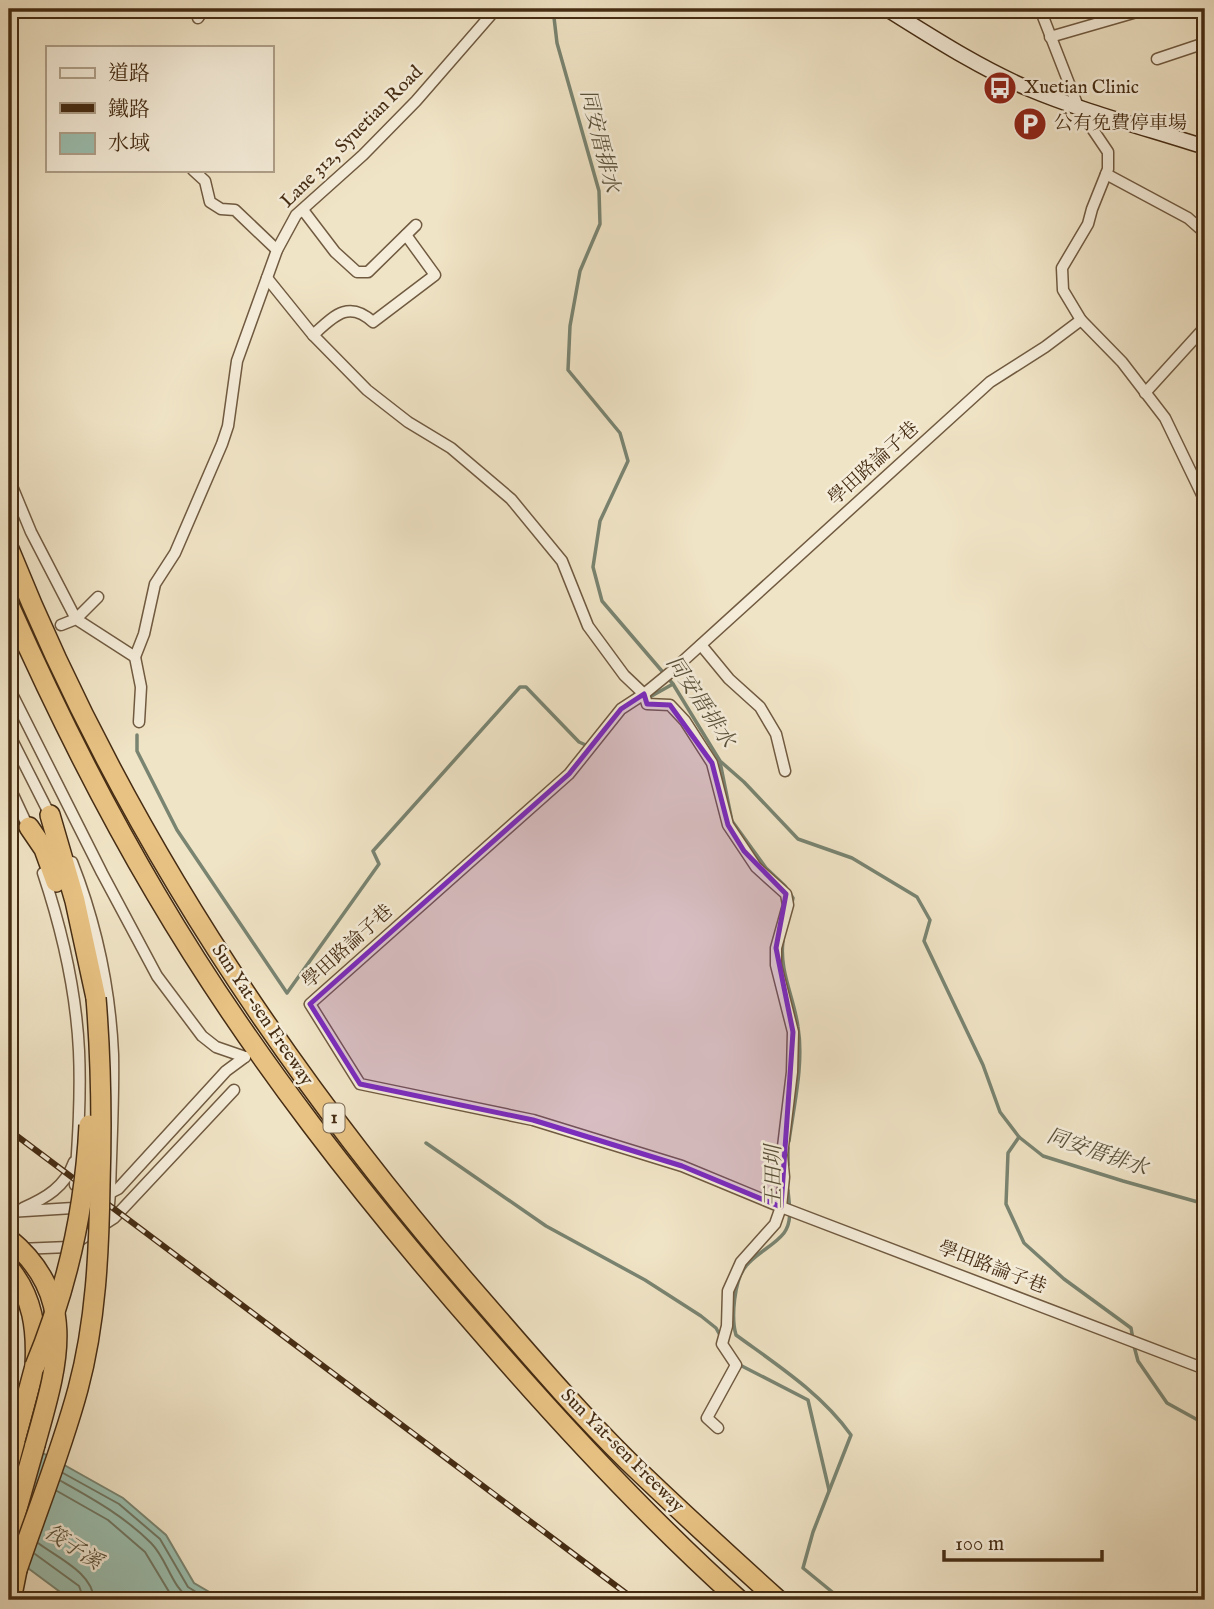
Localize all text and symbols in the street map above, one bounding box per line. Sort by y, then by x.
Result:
legend [46,46,273,172]
street label: Lane 312, Syuetian Road [276,60,429,213]
text: 道路 [108,61,150,88]
bus stop icon: Xuetian Clinic [981,69,1019,107]
place label: Xuetian Clinic [1024,76,1139,100]
water label: 同安厝排水 [573,87,625,197]
text: 鐵路 [108,97,150,124]
parking icon: 公有免費停車場 [1011,105,1049,143]
place label: 公有免費停車場 [1054,112,1187,136]
text: 水域 [108,131,150,158]
street label: 學田路論子巷 [824,417,924,511]
water label: 同安厝排水 [659,651,742,755]
street label: 學田路論子巷 [298,900,398,994]
street label: Sun Yat-sen Freeway [206,940,319,1091]
road number: 1 [324,1104,344,1133]
water label: 同安厝排水 [1043,1123,1153,1184]
water label: 王田圳 [761,1143,788,1209]
street label: 學田路論子巷 [934,1236,1050,1300]
street label: Sun Yat-sen Freeway [555,1384,689,1518]
scale bar [944,1518,1102,1562]
water label: 筏子溪 [39,1520,108,1578]
text: 100 m [955,1531,1004,1558]

